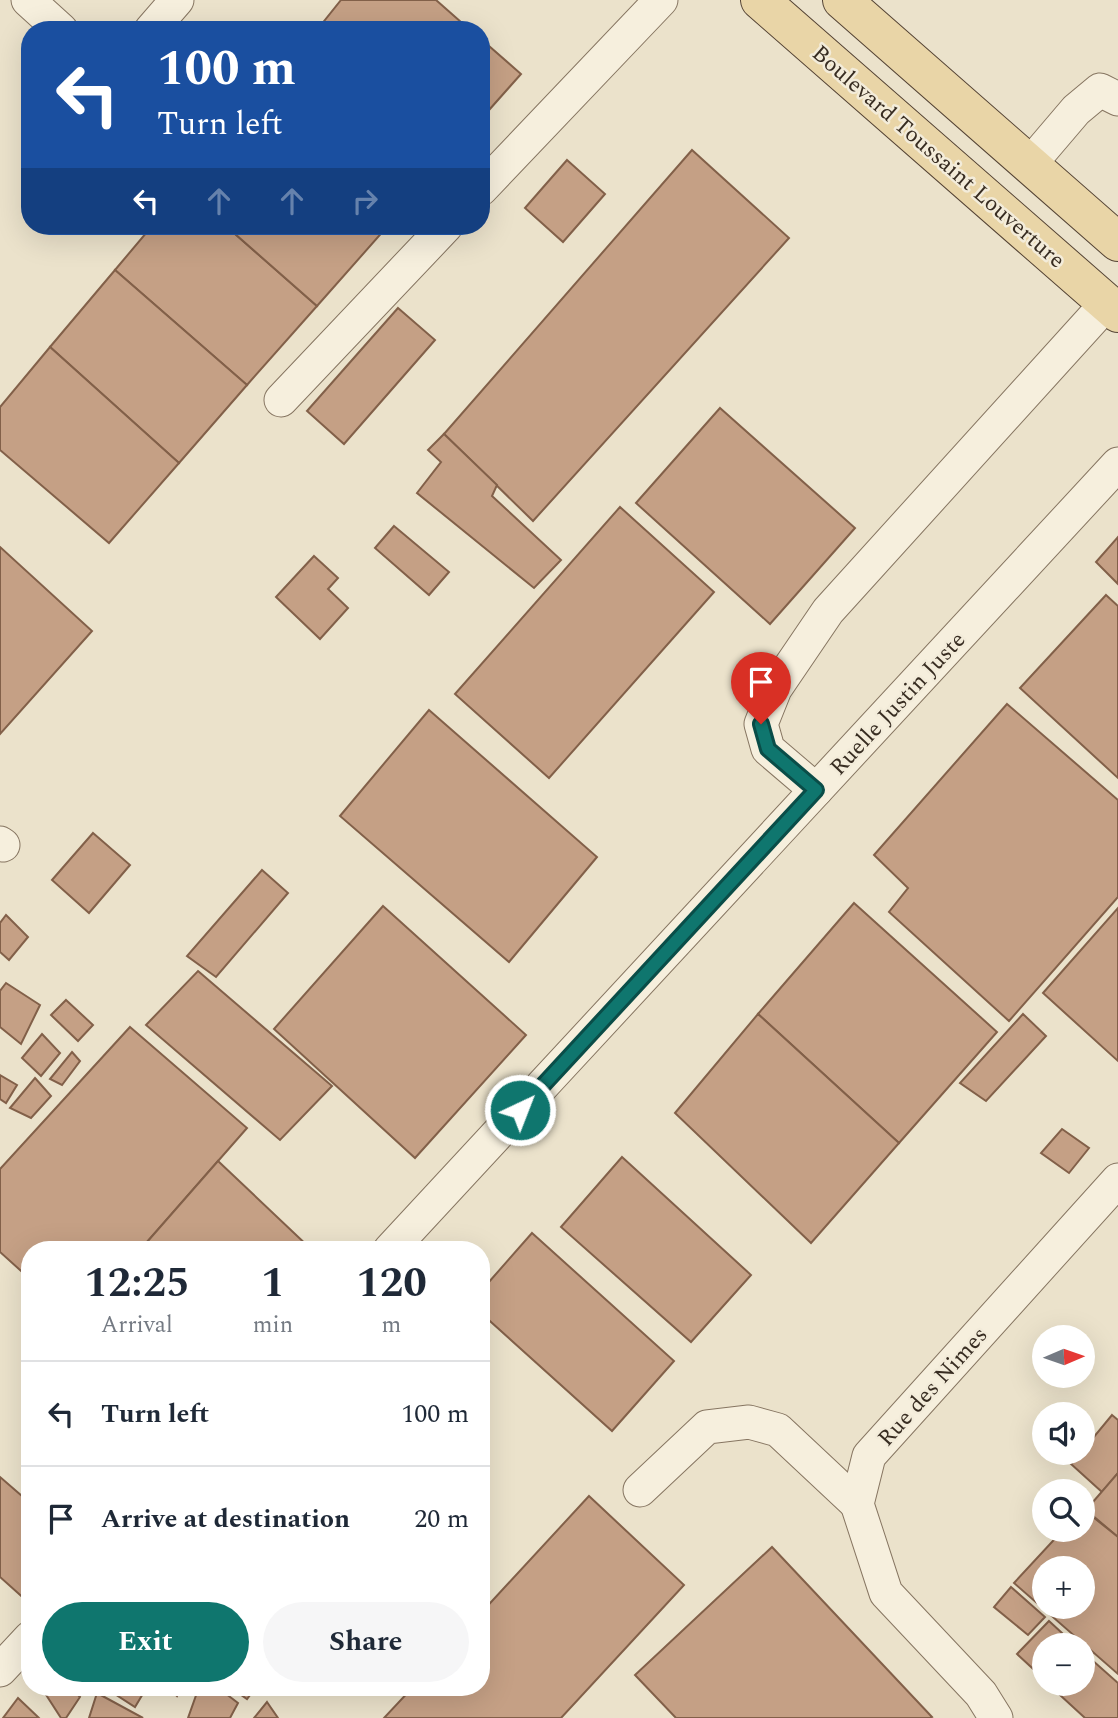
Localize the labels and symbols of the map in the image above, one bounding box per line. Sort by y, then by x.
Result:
street label: Boulevard Toussaint Louverture [803,37,1073,277]
street label: Ruelle Justin Juste [822,624,974,784]
pin [731,652,791,724]
position arrow [483,1073,557,1147]
street label: Rue des Nimes [870,1319,997,1455]
north arrow [1032,1325,1096,1388]

